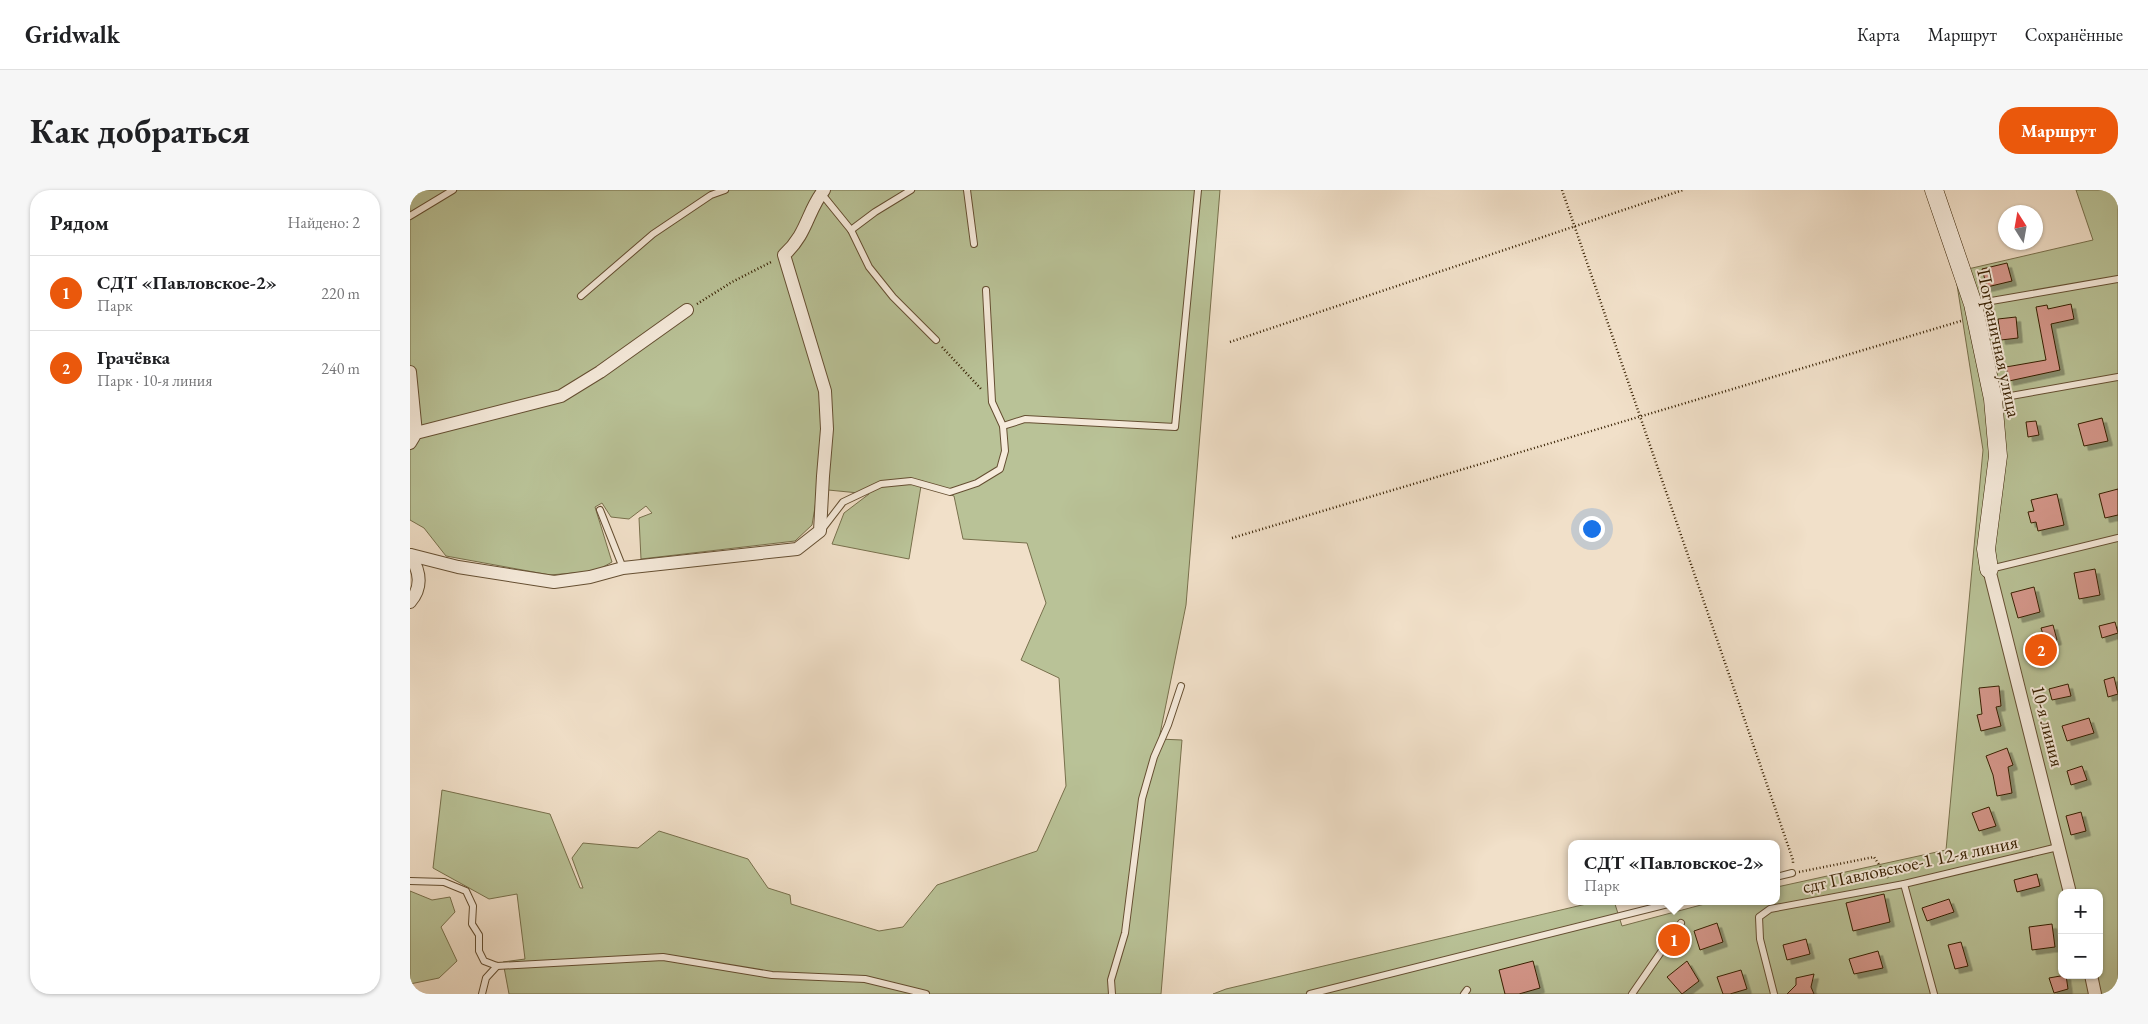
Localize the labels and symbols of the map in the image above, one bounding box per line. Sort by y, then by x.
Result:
north arrow [1998,205,2043,250]
street label: Пограничная улица [1971,266,2027,420]
your location [1579,516,1605,542]
pin: 2 [2025,631,2057,669]
street label: 10-я линия [2026,683,2070,770]
street label: сдт Павловское-1 12-я линия [1800,829,2020,899]
pin: 1 [1658,921,1690,959]

